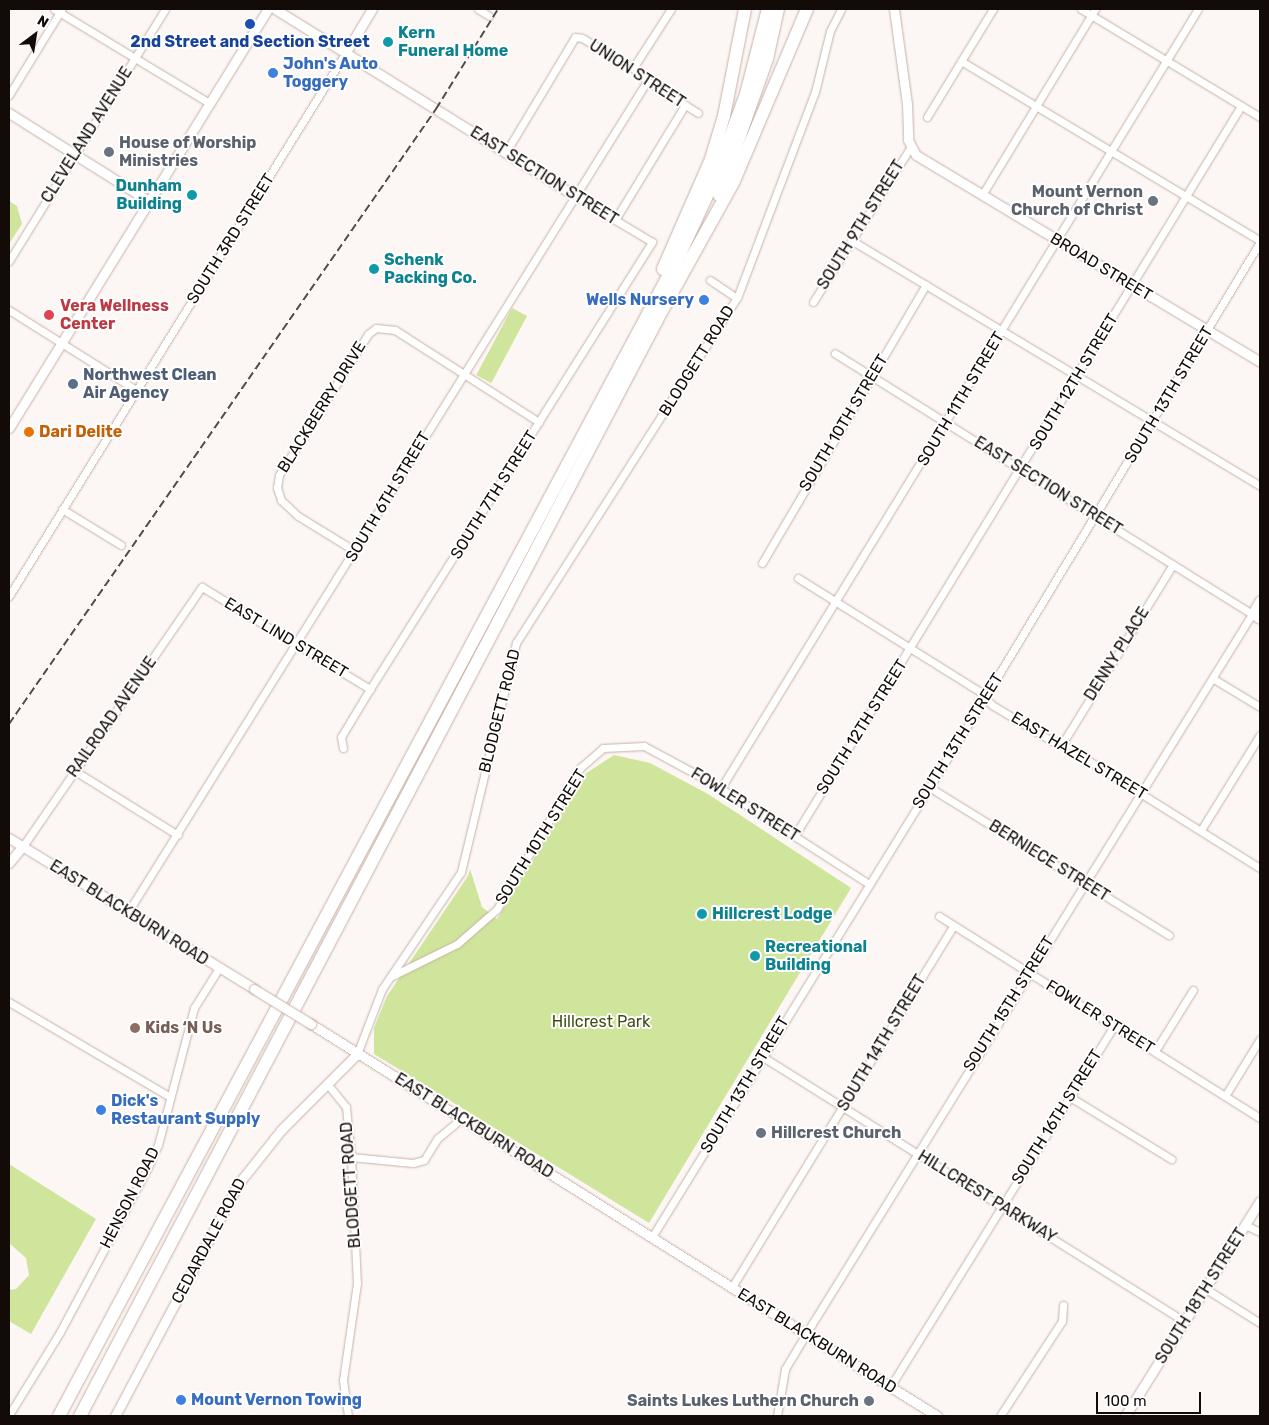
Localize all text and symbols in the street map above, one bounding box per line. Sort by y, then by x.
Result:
north arrow [10,10,60,60]
text: N [34,12,52,32]
marker: 2nd Street and Section Street [244,18,256,30]
place label: Kern Funeral Home [398,23,508,61]
place label: 2nd Street and Section Street [130,32,370,52]
marker: Kern Funeral Home [382,36,394,48]
street label: UNION STREET [585,36,689,112]
place label: John's Auto Toggery [283,54,379,92]
street label: CLEVELAND AVENUE [37,63,137,207]
marker: John's Auto Toggery [267,67,279,79]
street label: EAST SECTION STREET [466,122,622,230]
place label: House of Worship Ministries [119,133,257,171]
marker: House of Worship Ministries [103,146,115,158]
street label: SOUTH 9TH STREET [813,157,909,293]
street label: SOUTH 3RD STREET [183,170,279,308]
place label: Dunham Building [116,176,182,214]
place label: Mount Vernon Church of Christ [1011,182,1143,220]
marker: Dunham Building [186,189,198,201]
marker: Mount Vernon Church of Christ [1147,195,1159,207]
street label: BROAD STREET [1046,229,1156,305]
place label: Schenk Packing Co. [384,250,477,288]
marker: Schenk Packing Co. [368,263,380,275]
place label: Wells Nursery [586,290,694,310]
marker: Wells Nursery [698,294,710,306]
place label: Vera Wellness Center [60,296,169,334]
street label: BLODGETT ROAD [655,302,739,420]
marker: Vera Wellness Center [42,308,56,322]
street label: SOUTH 12TH STREET [1026,310,1122,454]
street label: SOUTH 13TH STREET [1121,323,1217,467]
street label: SOUTH 11TH STREET [913,328,1009,470]
street label: BLACKBERRY DRIVE [274,338,370,476]
street label: SOUTH 10TH STREET [796,351,892,495]
place label: Northwest Clean Air Agency [83,365,217,403]
marker: Northwest Clean Air Agency [67,378,79,390]
place label: Dari Delite [39,422,122,442]
marker: Dari Delite [23,426,35,438]
street label: SOUTH 7TH STREET [447,427,541,563]
street label: SOUTH 6TH STREET [342,428,434,566]
street label: EAST SECTION STREET [970,432,1126,540]
street label: EAST LIND STREET [221,593,351,683]
street label: DENNY PLACE [1080,603,1154,705]
street label: BLODGETT ROAD [475,647,525,775]
street label: RAILROAD AVENUE [63,653,161,781]
street label: SOUTH 12TH STREET [813,656,911,798]
street label: SOUTH 13TH STREET [909,670,1007,812]
street label: EAST HAZEL STREET [1007,708,1151,804]
street label: FOWLER STREET [687,764,803,846]
street label: SOUTH 10TH STREET [491,766,591,908]
street label: BERNIECE STREET [985,816,1113,906]
street label: EAST BLACKBURN ROAD [46,856,212,970]
place label: Hillcrest Lodge [712,904,832,924]
marker: Hillcrest Lodge [696,908,708,920]
street label: SOUTH 15TH STREET [960,933,1058,1075]
place label: Recreational Building [765,937,867,975]
marker: Recreational Building [749,950,761,962]
street label: SOUTH 14TH STREET [834,971,930,1115]
street label: FOWLER STREET [1042,976,1158,1058]
park label: Hillcrest Park [552,1012,650,1032]
street label: SOUTH 13TH STREET [697,1013,793,1157]
place label: Kids ‘N Us [145,1018,222,1038]
marker: Kids ‘N Us [129,1022,141,1034]
street label: SOUTH 16TH STREET [1008,1046,1106,1188]
street label: EAST BLACKBURN ROAD [391,1069,557,1183]
place label: Dick's Restaurant Supply [111,1091,260,1129]
marker: Dick's Restaurant Supply [95,1104,107,1116]
street label: BLODGETT ROAD [337,1121,365,1249]
place label: Hillcrest Church [771,1123,901,1143]
marker: Hillcrest Church [755,1127,767,1139]
street label: HENSON ROAD [96,1144,164,1252]
street label: HILLCREST PARKWAY [914,1146,1060,1248]
street label: CEDARDALE ROAD [168,1175,250,1307]
street label: SOUTH 18TH STREET [1151,1225,1251,1367]
street label: EAST BLACKBURN ROAD [734,1284,900,1398]
scale bar [1099,1382,1204,1414]
place label: Mount Vernon Towing [191,1390,363,1410]
place label: Saints Lukes Luthern Church [627,1391,859,1411]
text: 100 m [1104,1392,1146,1410]
marker: Mount Vernon Towing [175,1394,187,1406]
marker: Saints Lukes Luthern Church [863,1395,875,1407]

